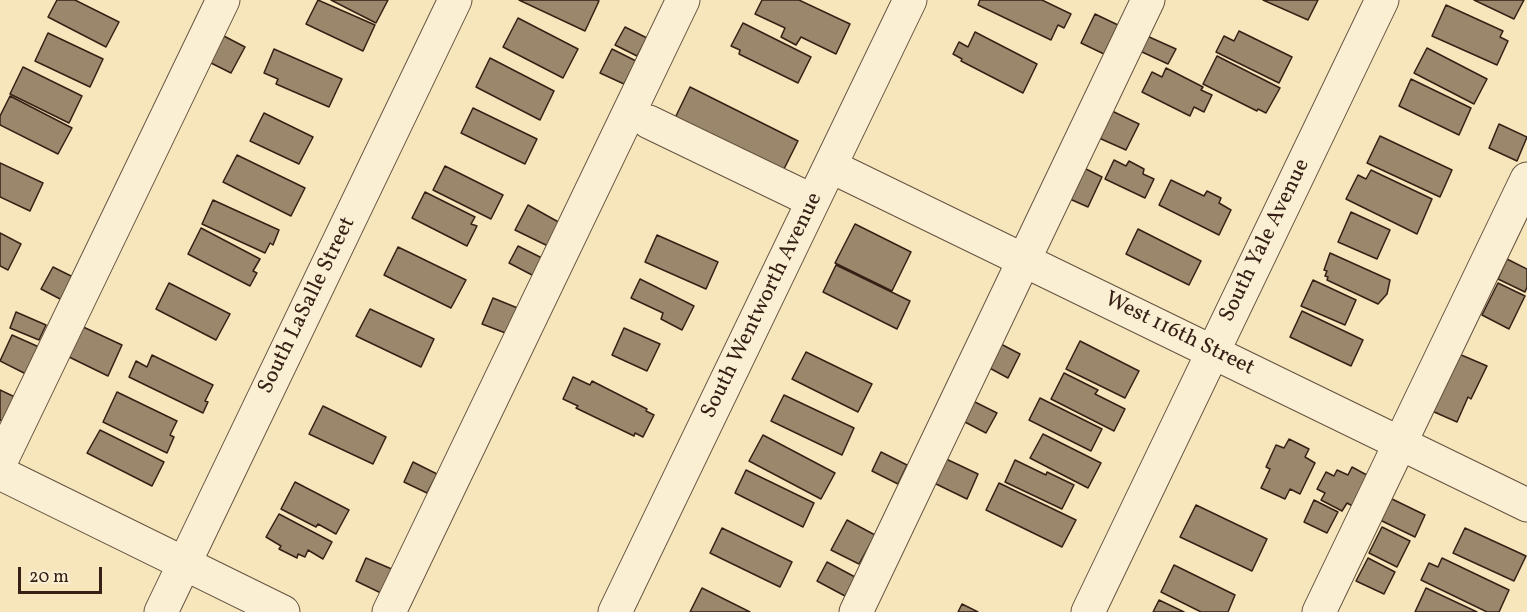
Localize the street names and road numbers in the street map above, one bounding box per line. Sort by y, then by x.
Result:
street label: South Yale Avenue [1215,155,1317,327]
street label: South Wentworth Avenue [697,189,829,423]
street label: South LaSalle Street [254,213,362,399]
street label: West 116th Street [1100,287,1258,383]

